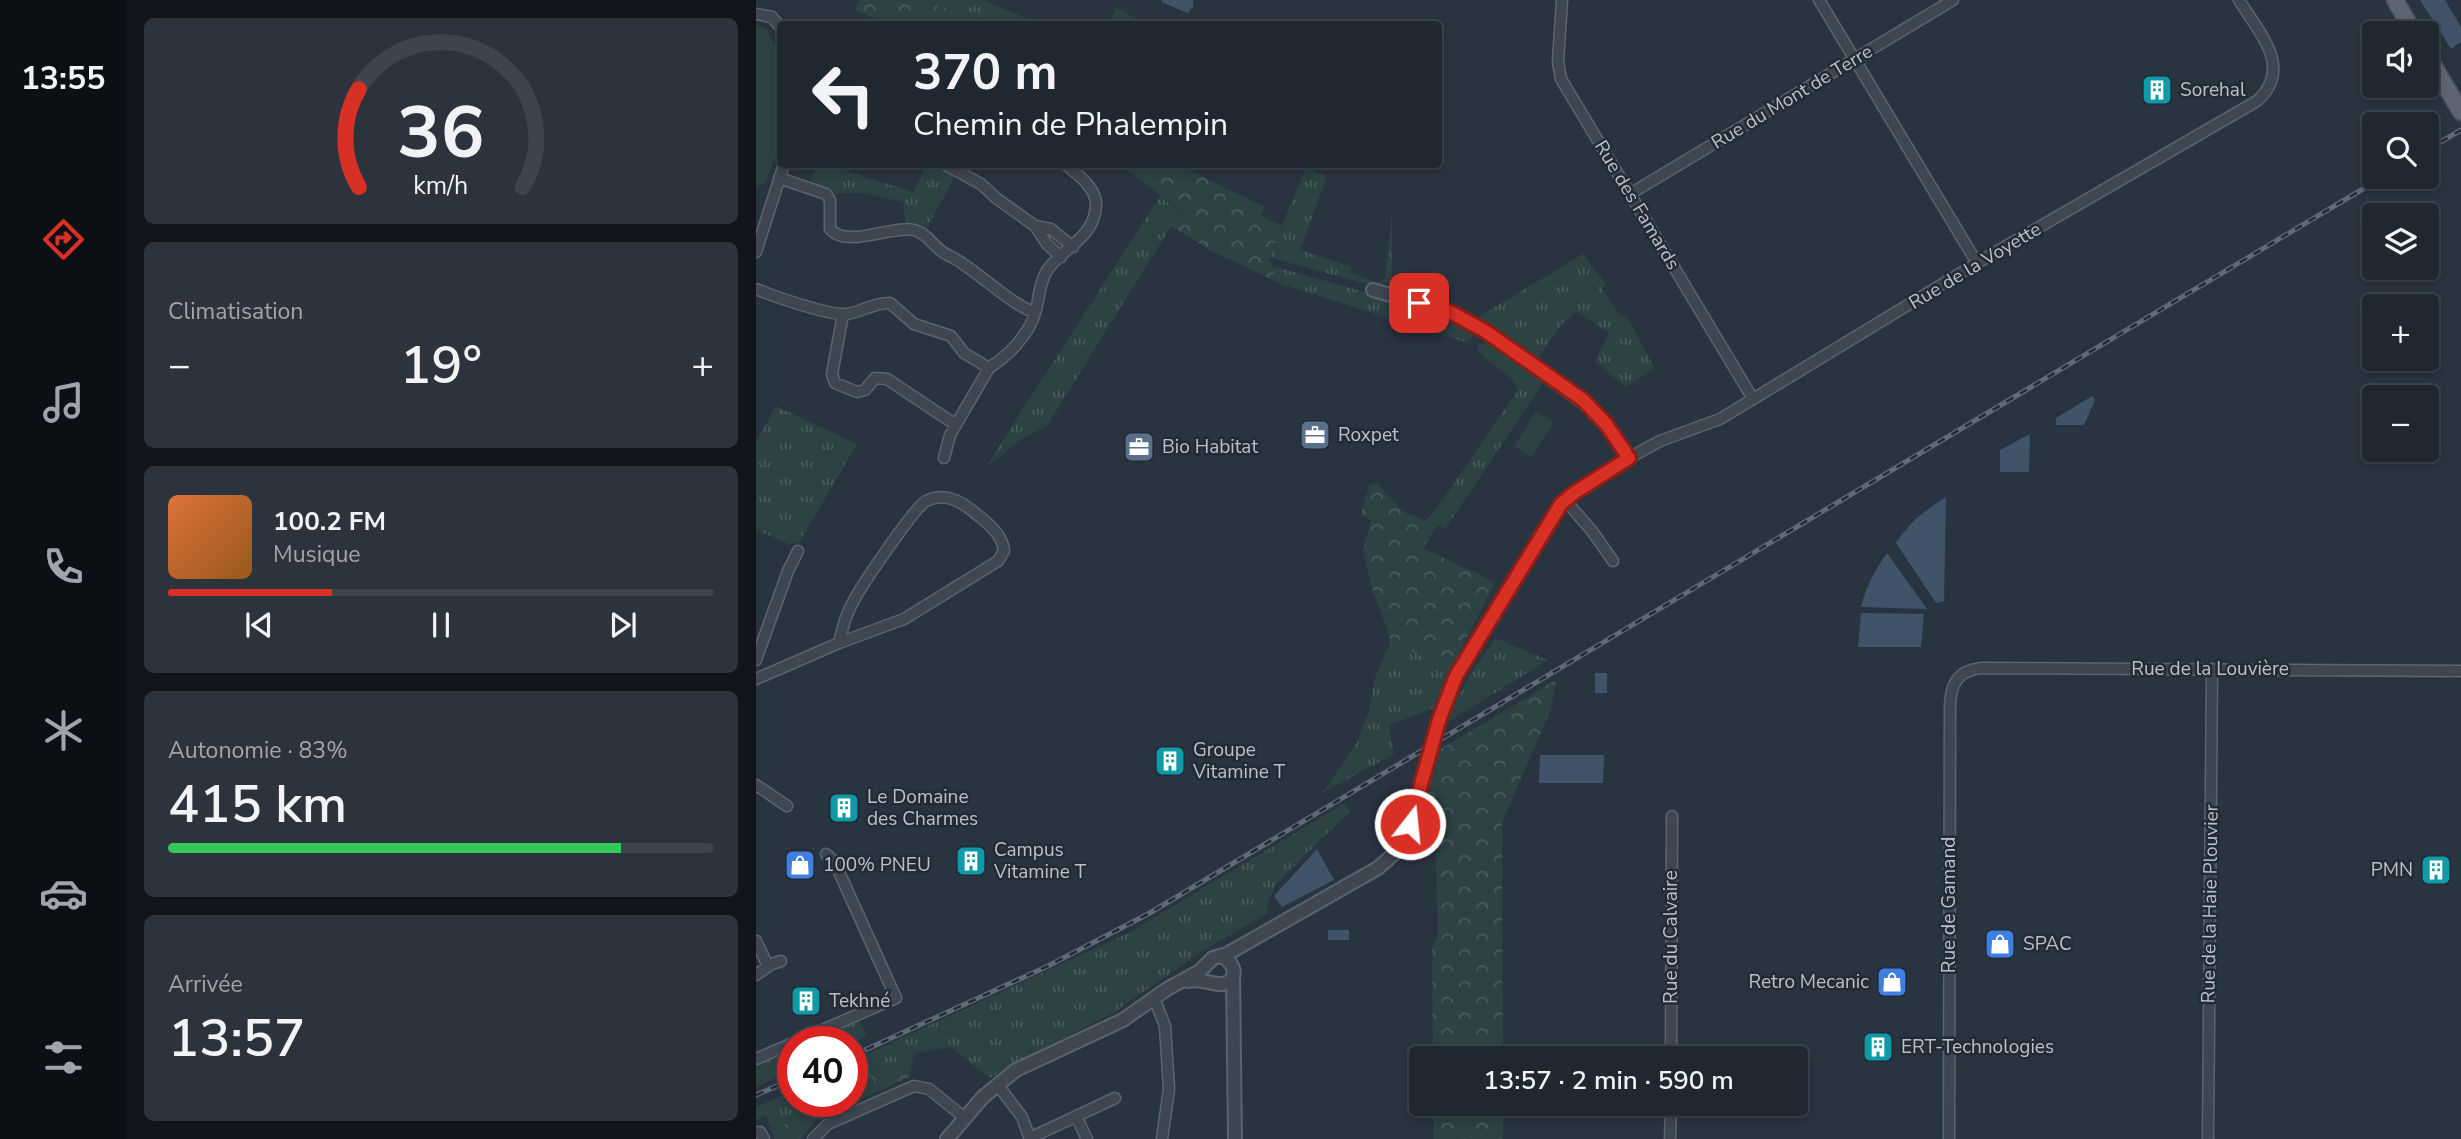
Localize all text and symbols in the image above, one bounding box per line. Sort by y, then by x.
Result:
map controls [2362,21,2439,462]
button: sound [2362,21,2439,98]
text: 370 m [913,39,1057,106]
street label: Rue du Mont de Terre [1706,39,1878,155]
icon: left [798,49,889,140]
text: 13:55 [21,57,105,100]
building icon: Sorehal [2140,73,2174,107]
place label: Sorehal [2180,77,2246,103]
text: 36 [397,83,485,183]
text: Chemin de Phalempin [913,103,1228,146]
button: search [2362,112,2439,189]
street label: Rue des Famards [1588,135,1686,275]
text: km/h [413,169,469,203]
button: layers [2362,203,2439,280]
icon: directions [39,215,88,264]
street label: Rue de la Voyette [1904,216,2046,316]
pin [1389,273,1449,333]
icon: arrive [1400,284,1438,322]
button: + [2362,294,2439,371]
text: Climatisation [168,296,303,327]
text: 19° [400,330,482,401]
text: − [168,340,191,391]
text: + [691,340,714,391]
icon: music [39,378,88,427]
button: − [2362,385,2439,462]
office icon: Roxpet [1298,418,1332,452]
place label: Roxpet [1338,422,1399,448]
office icon: Bio Habitat [1122,430,1156,464]
place label: Bio Habitat [1162,434,1258,460]
text: 100.2 FM [273,504,386,539]
text: Musique [273,539,361,570]
icon: phone [39,542,88,591]
icon: previous [240,606,278,644]
icon: pause [422,606,460,644]
icon: next [604,606,642,644]
street label: Rue de la Louvière [2131,656,2289,682]
icon: climate [39,706,88,755]
text: Autonomie · 83% [168,735,348,766]
place label: Groupe Vitamine T [1192,737,1286,785]
building icon: Groupe Vitamine T [1153,744,1187,778]
text: 415 km [168,769,347,840]
place label: Le Domaine des Charmes [867,784,978,832]
position arrow [1373,787,1447,861]
building icon: Le Domaine des Charmes [827,791,861,825]
street label: Rue de la Haie Plouvier [2195,804,2225,1004]
place label: Campus Vitamine T [993,837,1087,885]
street label: Rue de Gamand [1936,837,1962,973]
building icon: Campus Vitamine T [954,844,988,878]
shop icon: 100% PNEU [783,848,817,882]
place label: 100% PNEU [823,852,931,878]
building icon: PMN [2419,853,2453,887]
place label: PMN [2371,857,2413,883]
icon: car [39,869,88,918]
street label: Rue du Calvaire [1658,870,1684,1004]
shop icon: SPAC [1983,927,2017,961]
place label: SPAC [2023,931,2072,957]
shop icon: Retro Mecanic [1875,965,1909,999]
text: Arrivée [168,969,243,1000]
place label: Retro Mecanic [1748,969,1869,995]
building icon: Tekhné [789,984,823,1018]
place label: Tekhné [829,988,890,1014]
text: 13:57 [168,1003,305,1074]
speed limit sign: 40 [777,1026,868,1117]
building icon: ERT-Technologies [1861,1030,1895,1064]
icon: filters [39,1033,88,1082]
place label: ERT-Technologies [1901,1034,2054,1060]
text: 13:57 · 2 min · 590 m [1483,1063,1734,1098]

